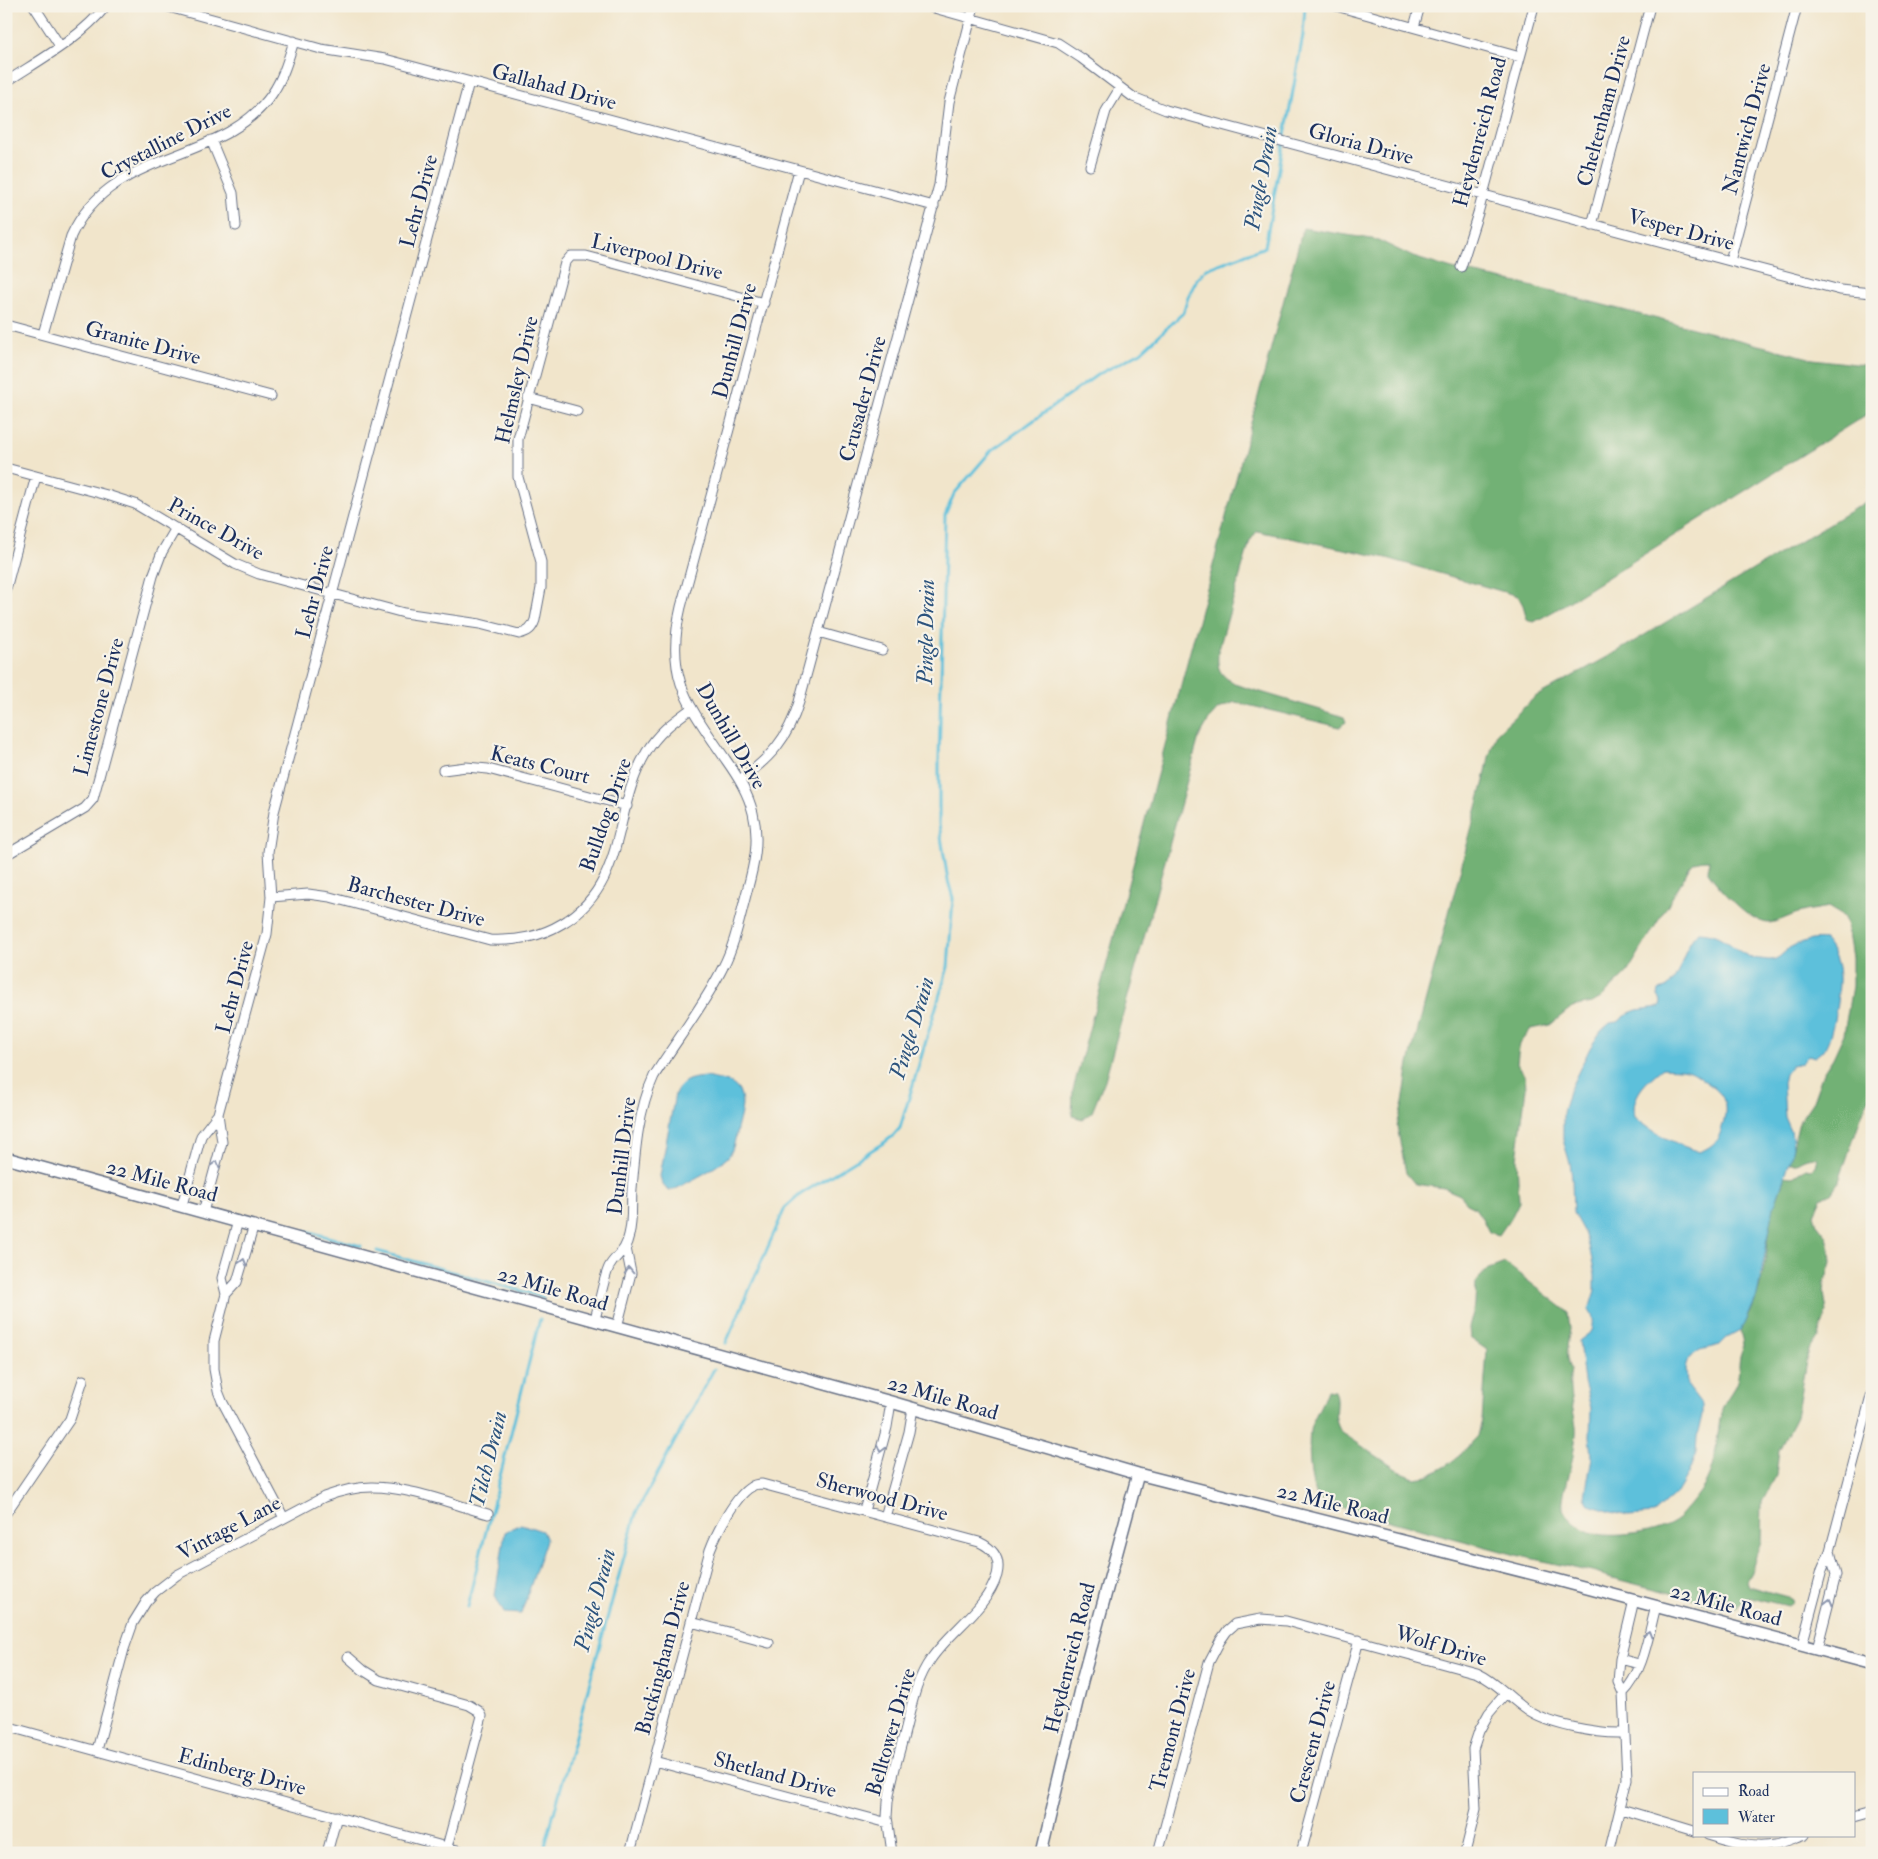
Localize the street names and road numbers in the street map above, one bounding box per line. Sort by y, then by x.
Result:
street label: Cheltenham Drive [1571,32,1637,189]
street label: Heydenreich Road [1447,53,1513,210]
street label: Gallahad Drive [489,57,620,117]
street label: Nantwich Drive [1717,60,1778,198]
street label: Crystalline Drive [96,97,236,187]
street label: Gloria Drive [1306,117,1417,171]
street label: Lehr Drive [394,151,444,251]
street label: Vesper Drive [1625,203,1737,257]
street label: Liverpool Drive [588,228,726,286]
street label: Dunhill Drive [707,280,763,402]
street label: Helmsley Drive [489,313,545,447]
street label: Granite Drive [82,315,204,371]
street label: Crusader Drive [833,333,893,465]
street label: Prince Drive [163,491,269,567]
street label: Lehr Drive [290,542,340,642]
street label: Limestone Drive [68,635,130,779]
street label: Dunhill Drive [690,678,772,794]
street label: Keats Court [488,740,593,790]
street label: Bulldog Drive [574,754,638,875]
street label: Barchester Drive [344,871,488,933]
street label: Lehr Drive [210,937,260,1037]
street label: Dunhill Drive [601,1095,643,1217]
street label: 22 Mile Road [103,1153,221,1209]
street label: 22 Mile Road [494,1260,612,1318]
street label: 22 Mile Road [884,1369,1002,1427]
street label: Sherwood Drive [813,1466,951,1528]
street label: 22 Mile Road [1274,1477,1392,1531]
street label: Vintage Lane [173,1489,286,1567]
street label: 22 Mile Road [1667,1577,1785,1633]
street label: Buckingham Drive [629,1578,697,1738]
street label: Heydenreich Road [1038,1579,1102,1736]
street label: Wolf Drive [1391,1619,1490,1673]
street label: Belltower Drive [860,1665,922,1799]
street label: Tremont Drive [1144,1665,1202,1794]
street label: Crescent Drive [1284,1677,1342,1806]
street label: Edinberg Drive [175,1742,309,1802]
street label: Shetland Drive [711,1746,840,1804]

